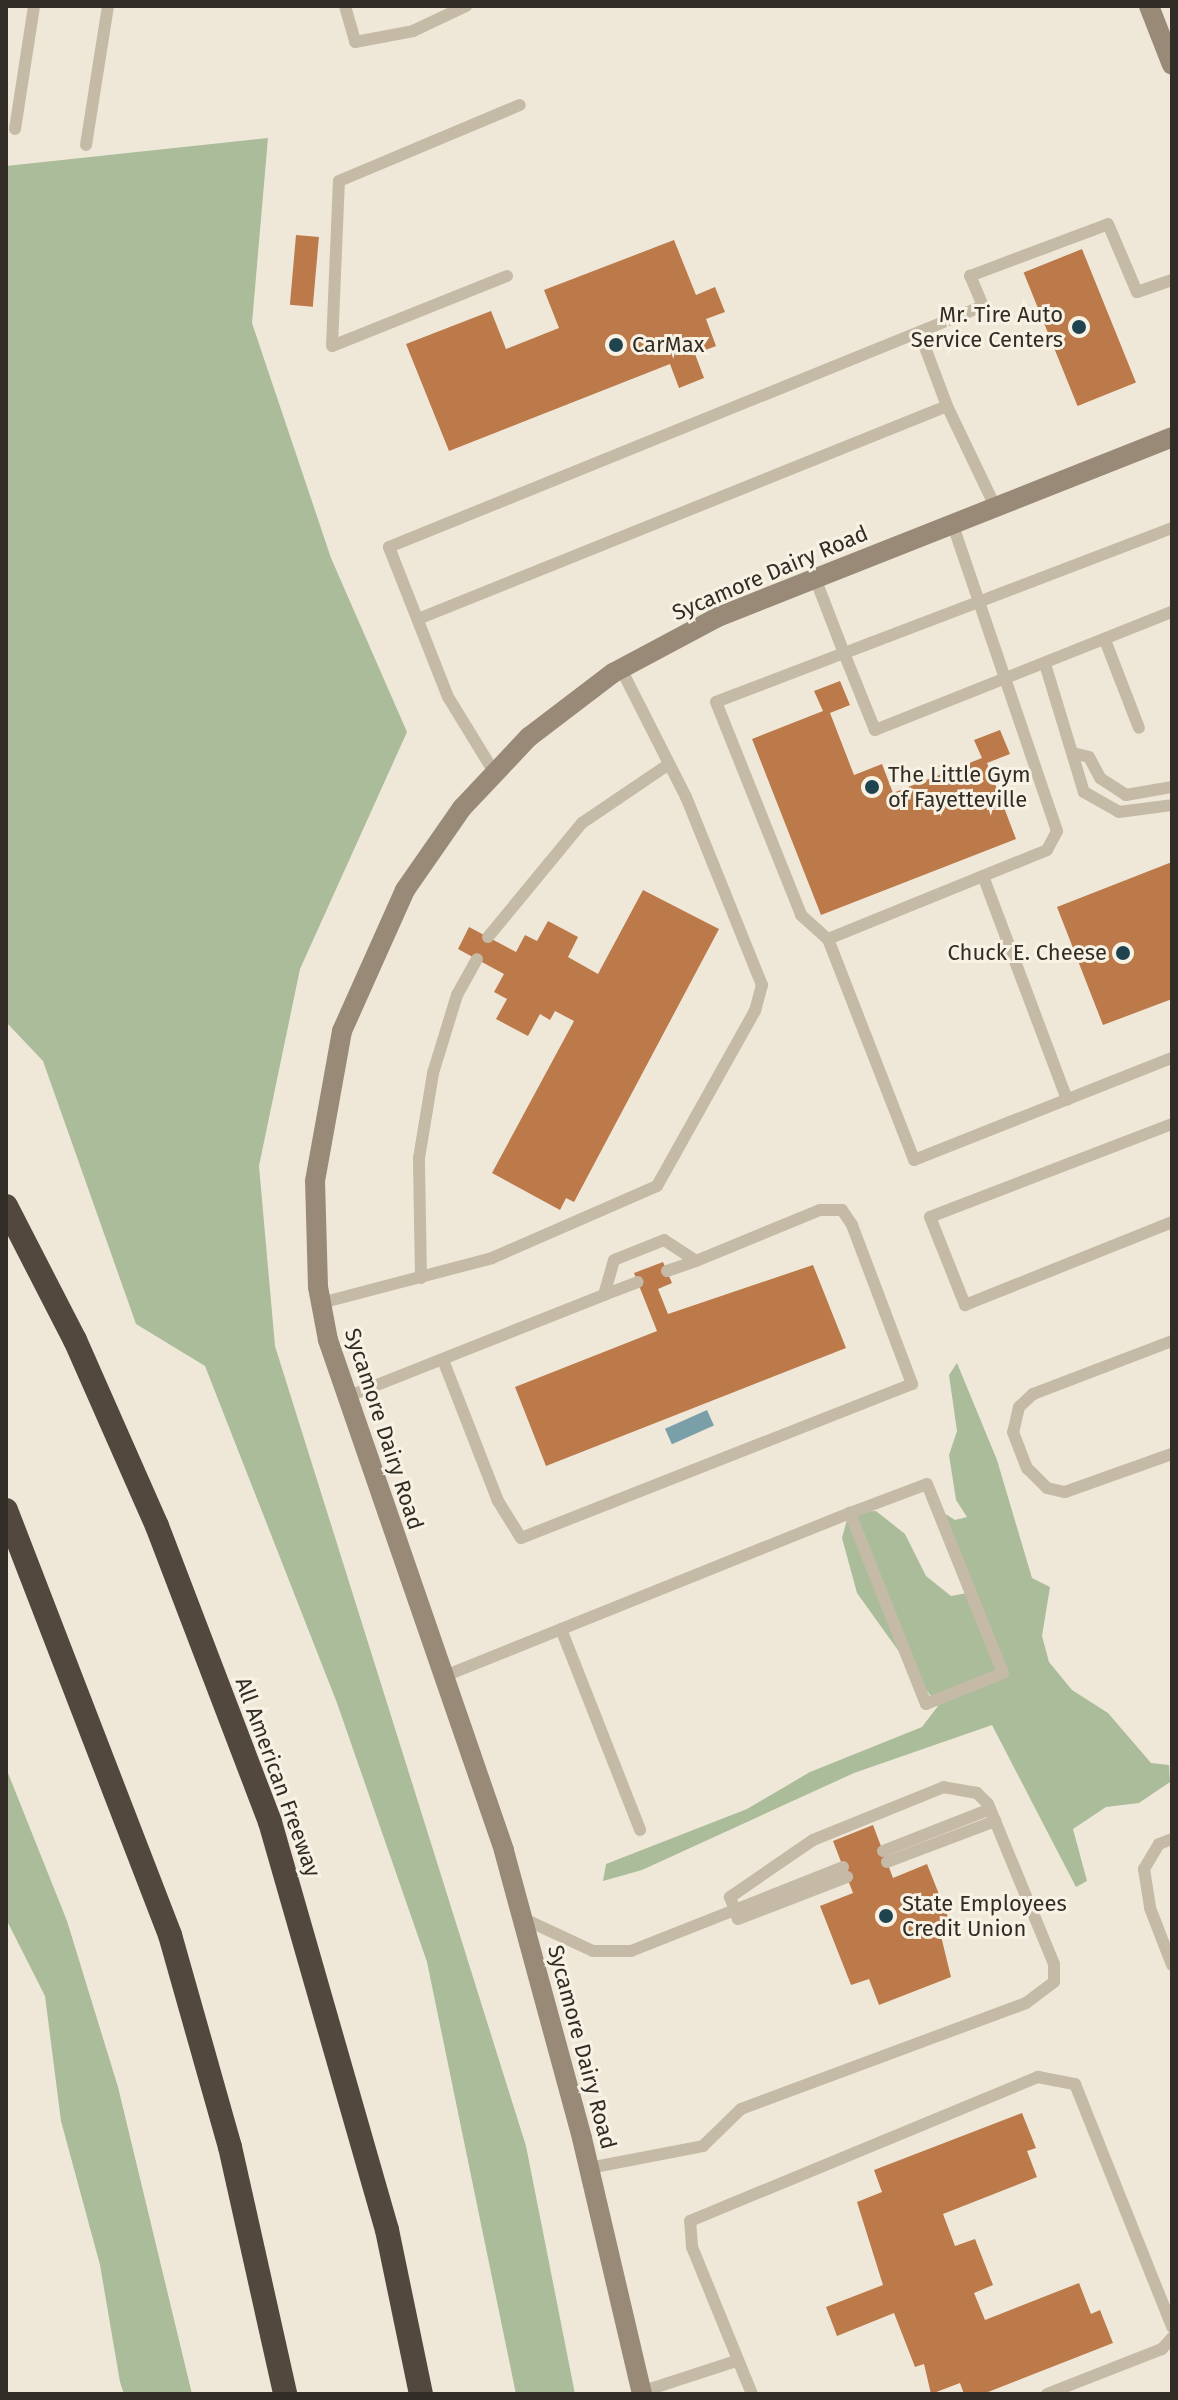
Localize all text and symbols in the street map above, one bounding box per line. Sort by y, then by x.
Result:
place label: Mr. Tire Auto Service Centers [911,301,1063,352]
marker: Mr. Tire Auto Service Centers [1070,318,1088,336]
place label: CarMax [632,332,704,358]
marker: CarMax [607,336,625,354]
street label: Sycamore Dairy Road [668,520,872,626]
place label: The Little Gym of Fayetteville [888,761,1031,812]
marker: The Little Gym of Fayetteville [863,778,881,796]
place label: Chuck E. Cheese [947,940,1107,966]
marker: Chuck E. Cheese [1114,944,1132,962]
street label: Sycamore Dairy Road [339,1325,429,1533]
street label: All American Freeway [230,1674,326,1880]
place label: State Employees Credit Union [902,1890,1067,1942]
marker: State Employees Credit Union [877,1907,895,1925]
street label: Sycamore Dairy Road [542,1942,622,2152]

